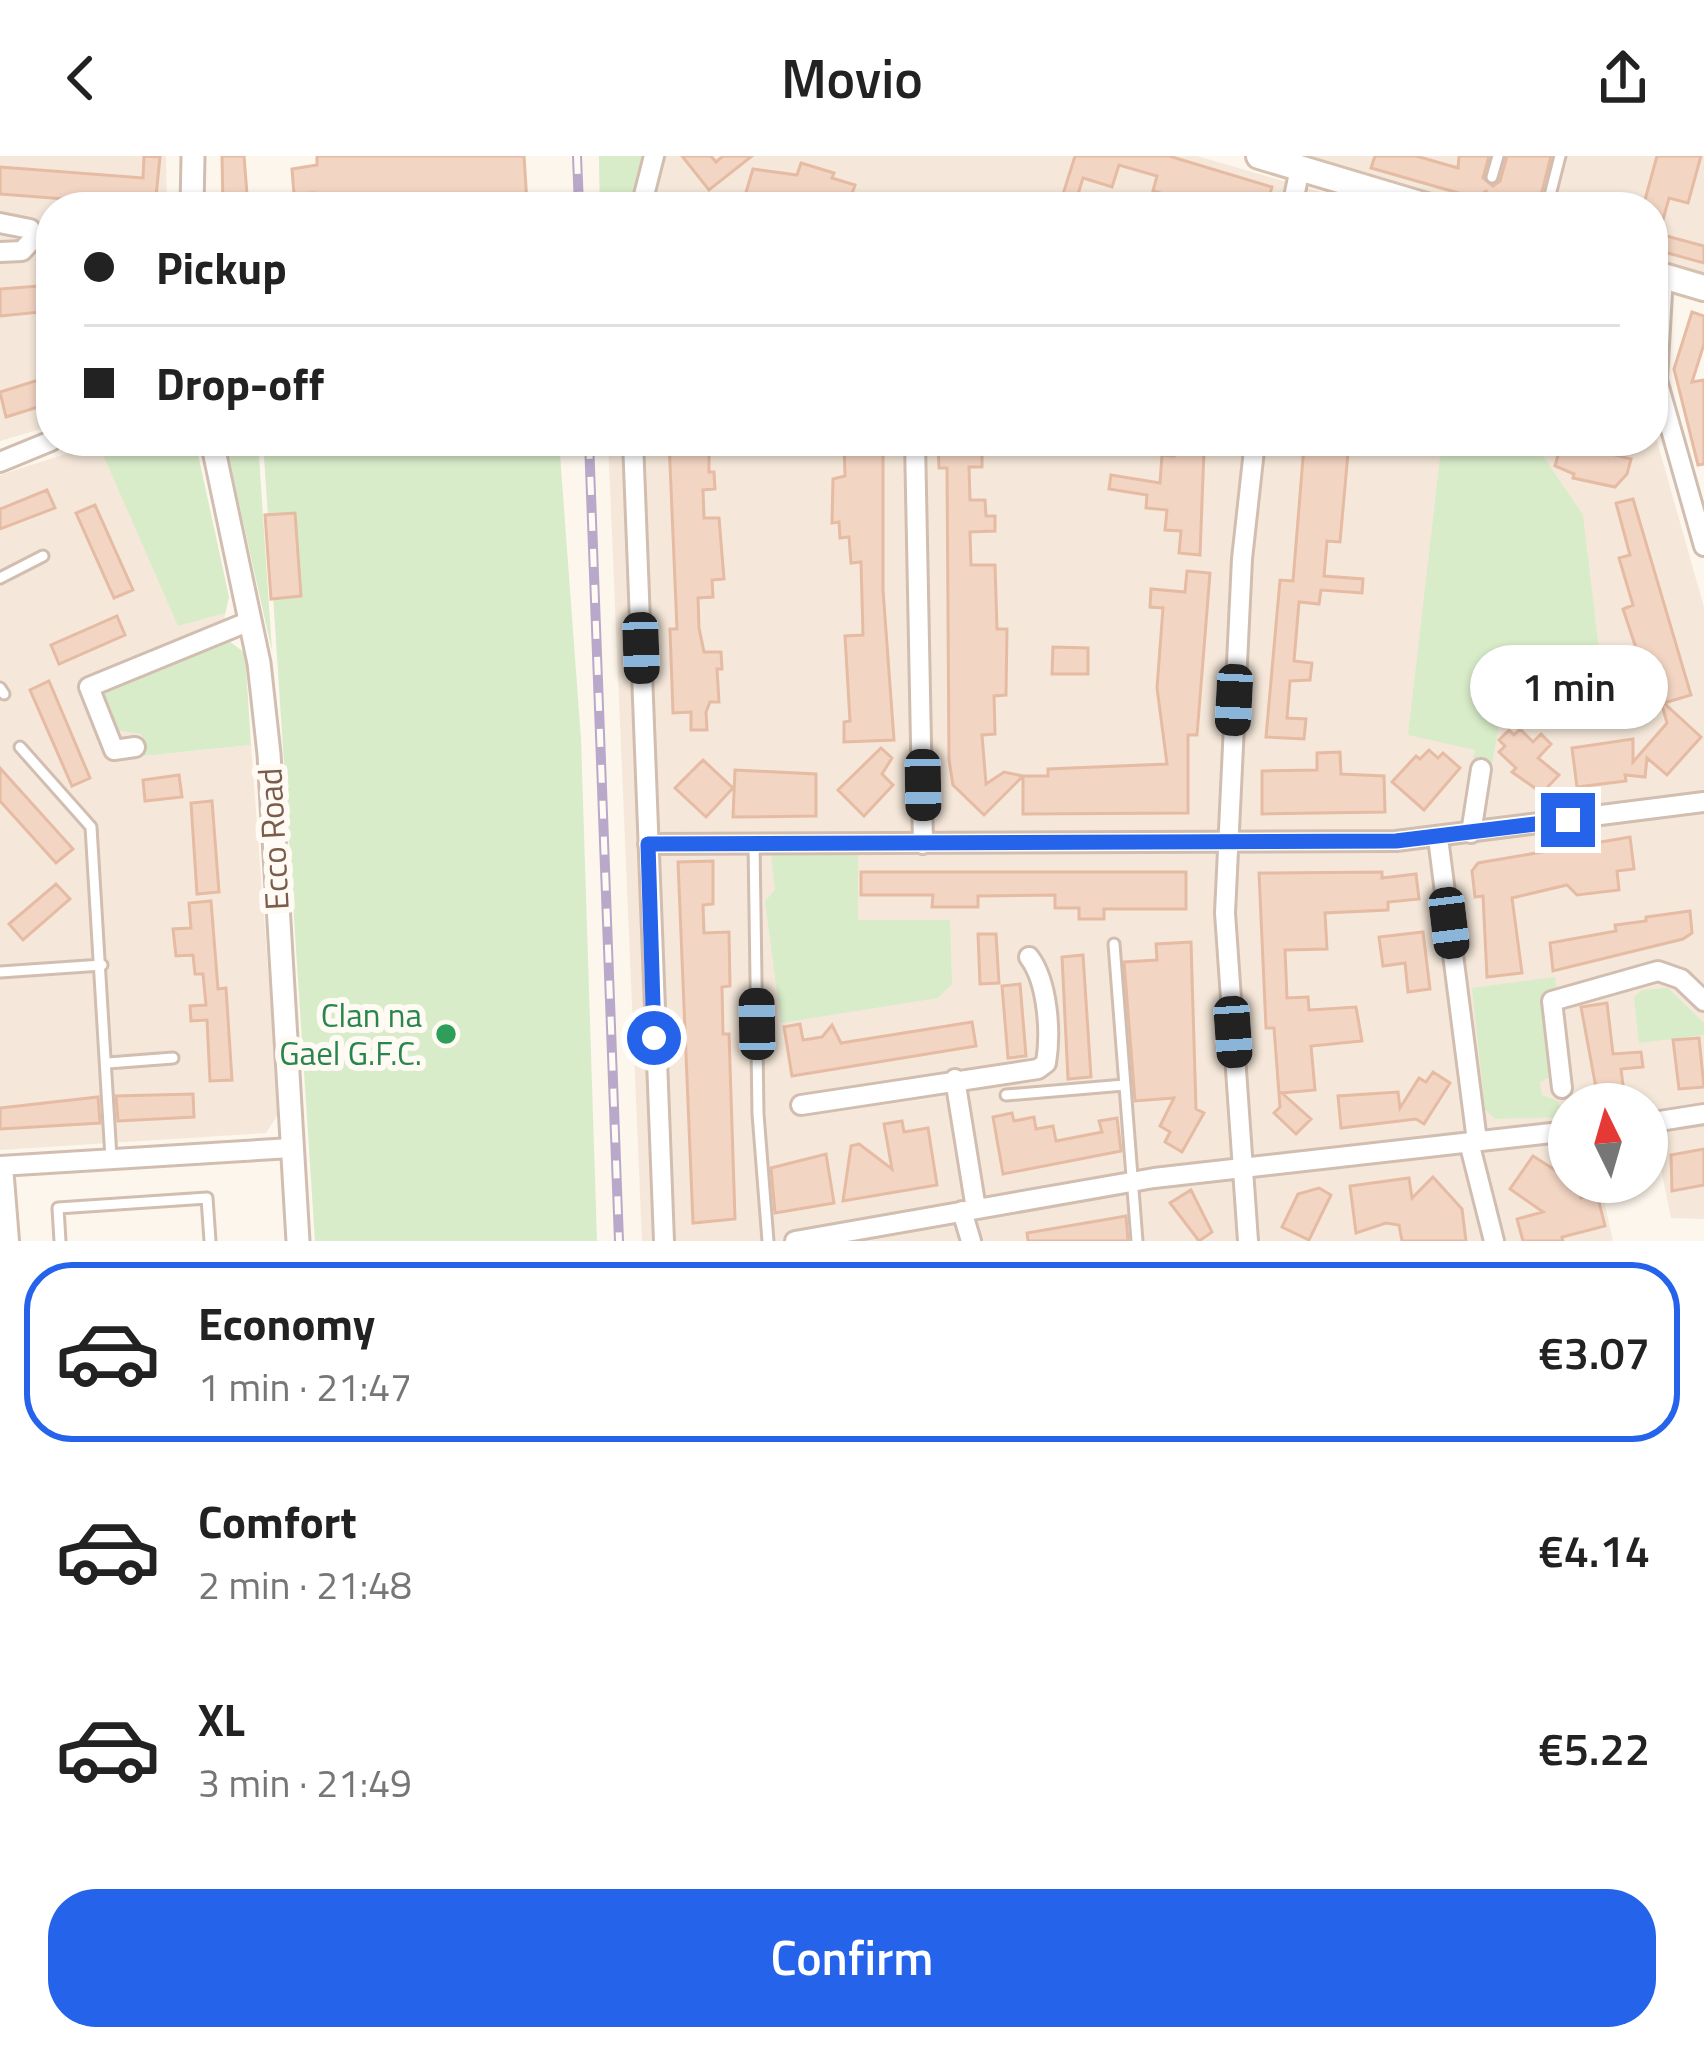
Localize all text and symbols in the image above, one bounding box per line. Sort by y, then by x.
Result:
text: Movio [781,37,923,119]
icon: back [48,45,114,111]
icon: share [1590,45,1656,111]
text: Pickup [156,233,287,301]
text: Drop-off [156,349,324,417]
car [622,611,660,685]
callout: 1 min [1469,646,1667,730]
text: 1 min [1522,657,1616,716]
car [1214,663,1254,737]
car [904,749,942,821]
street label: Ecco Road [244,767,302,911]
route end [1541,793,1595,847]
car [1427,885,1471,961]
car [738,988,776,1060]
place label: Clan na Gael G.F.C. [279,990,422,1078]
car [1213,995,1253,1069]
route start [627,1011,681,1065]
marker: Clan na Gael G.F.C. [433,1021,459,1047]
north arrow [1548,1083,1668,1203]
map controls [1548,1083,1668,1203]
text: Economy [198,1289,375,1357]
icon: car [54,1298,162,1406]
text: €3.07 [1538,1318,1650,1386]
text: 1 min · 21:47 [198,1357,412,1416]
text: Comfort [198,1487,357,1555]
icon: car [54,1496,162,1604]
text: €4.14 [1538,1516,1650,1584]
text: 2 min · 21:48 [198,1555,412,1614]
text: XL [198,1685,245,1753]
icon: car [54,1694,162,1802]
text: €5.22 [1538,1714,1650,1782]
text: 3 min · 21:49 [198,1753,412,1812]
button: Confirm [48,1889,1656,2027]

